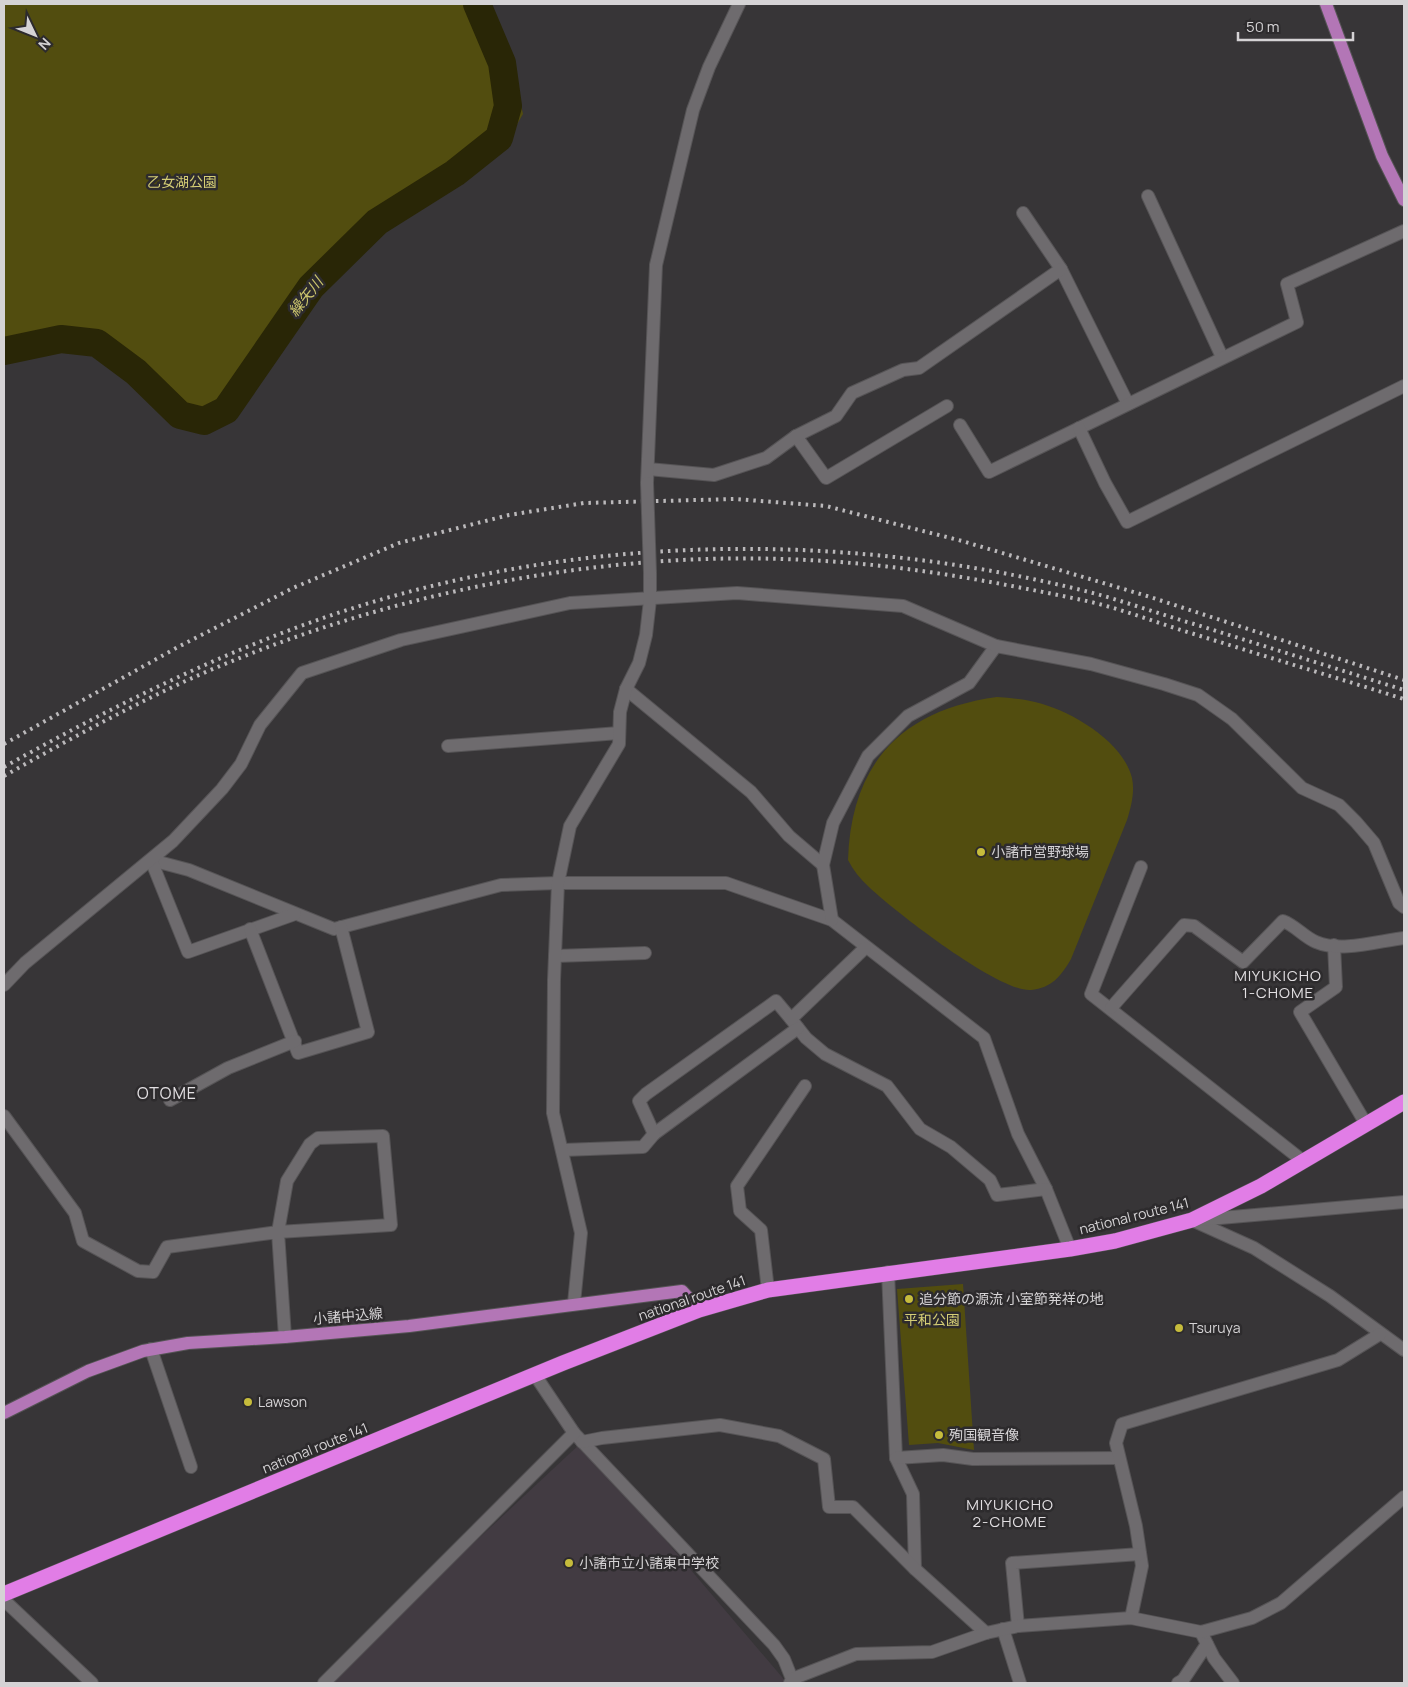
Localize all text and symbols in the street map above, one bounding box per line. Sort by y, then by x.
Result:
north arrow [10,10,60,60]
scale bar [1238,10,1353,42]
text: 50 m [1246,16,1280,37]
text: N [34,34,55,54]
park label: 乙女湖公園 [147,172,217,191]
water label: 繰矢川 [283,271,329,321]
place label: 小諸市営野球場 [991,842,1089,861]
marker: 小諸市営野球場 [975,846,987,858]
district label: MIYUKICHO 1-CHOME [1234,965,1322,1003]
district label: OTOME [137,1082,197,1104]
street label: national route 141 [1077,1193,1191,1238]
street label: national route 141 [636,1270,748,1325]
place label: 追分節の源流 小室節発祥の地 [919,1289,1104,1308]
marker: 追分節の源流 小室節発祥の地 [903,1293,915,1305]
street label: 小諸中込線 [312,1303,384,1328]
park label: 平和公園 [904,1310,960,1329]
place label: Tsuruya [1189,1318,1240,1337]
marker: Tsuruya [1173,1322,1185,1334]
place label: Lawson [258,1392,307,1411]
marker: Lawson [242,1396,254,1408]
street label: national route 141 [259,1418,370,1477]
place label: 殉国観音像 [949,1425,1019,1444]
marker: 殉国観音像 [933,1429,945,1441]
district label: MIYUKICHO 2-CHOME [966,1494,1054,1532]
place label: 小諸市立小諸東中学校 [579,1553,719,1572]
marker: 小諸市立小諸東中学校 [563,1557,575,1569]

